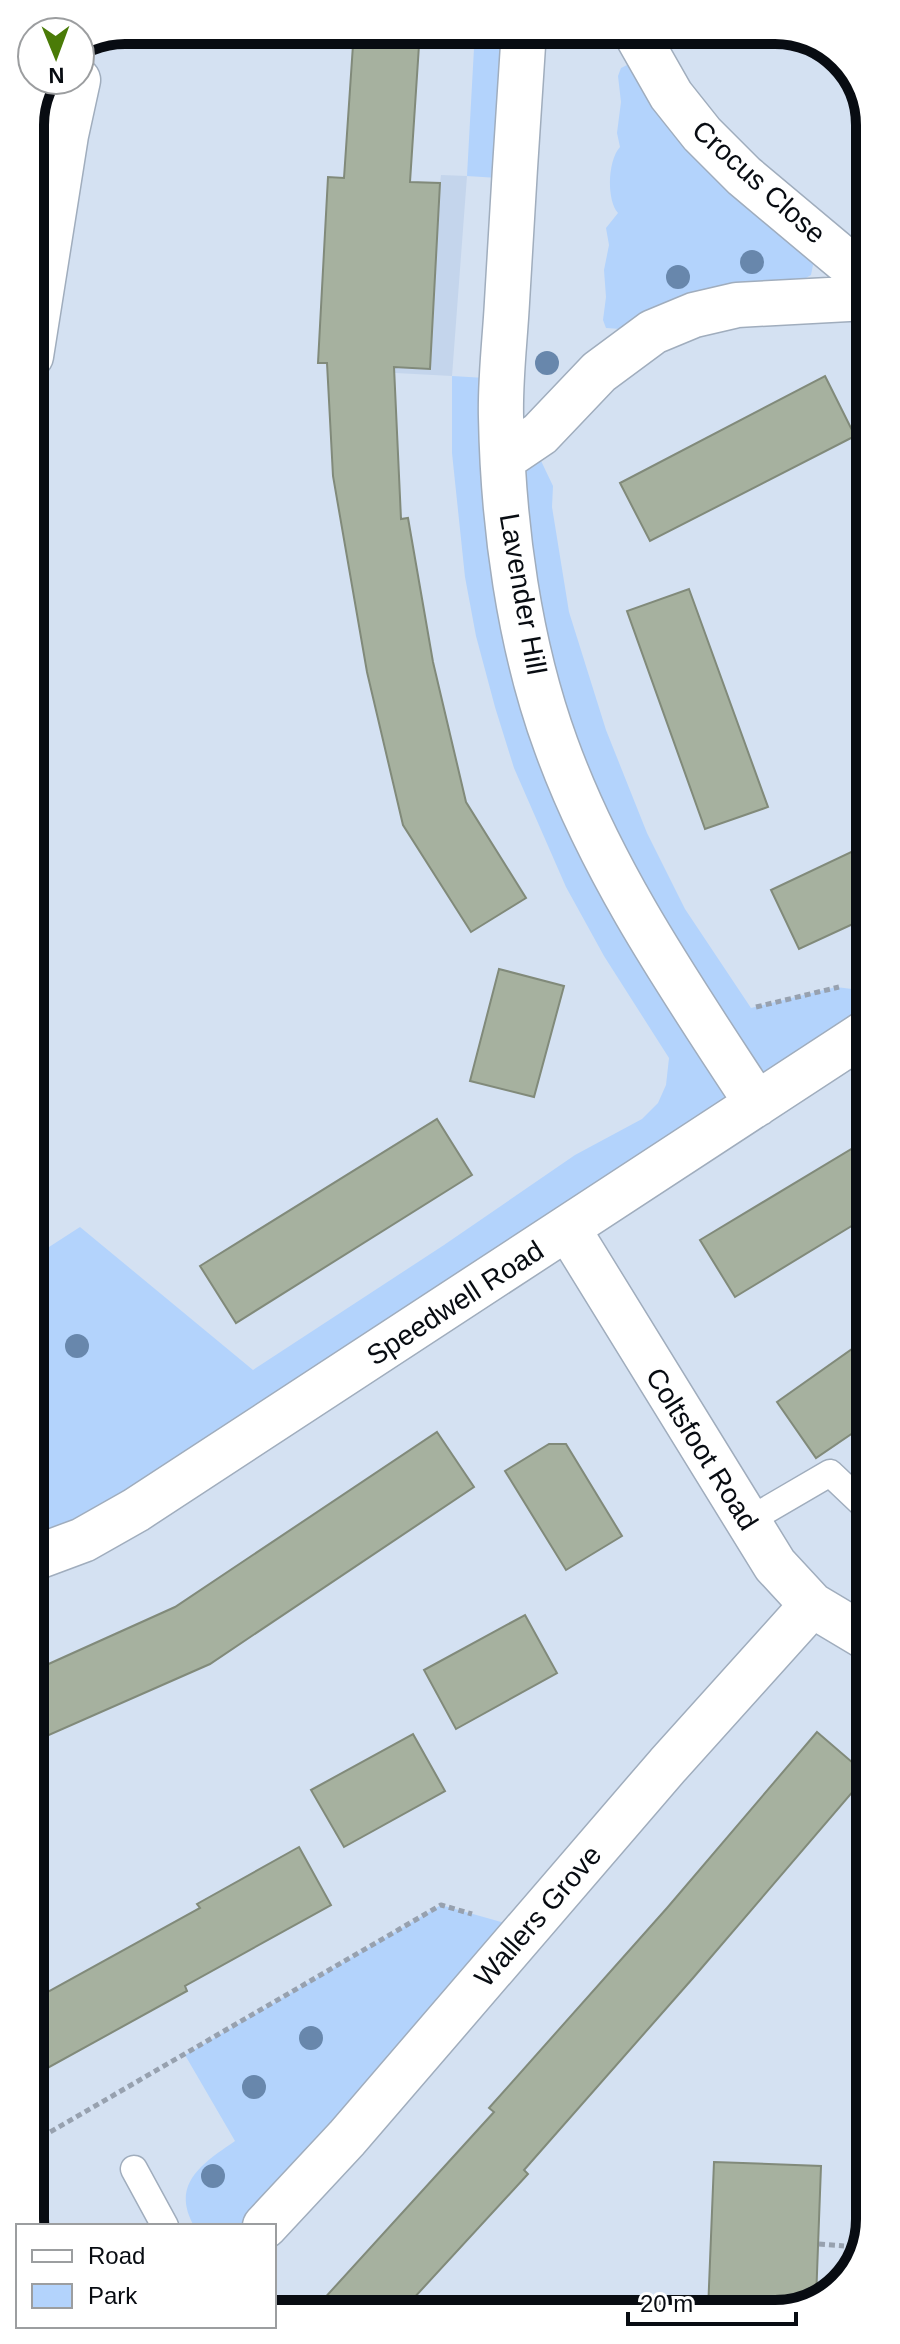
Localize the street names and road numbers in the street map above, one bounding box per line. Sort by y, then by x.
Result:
street label: Crocus Close [686,114,832,250]
street label: Lavender Hill [494,511,552,677]
street label: Speedwell Road [361,1234,549,1372]
street label: Coltsfoot Road [640,1362,764,1536]
street label: Wallers Grove [468,1839,608,1993]

